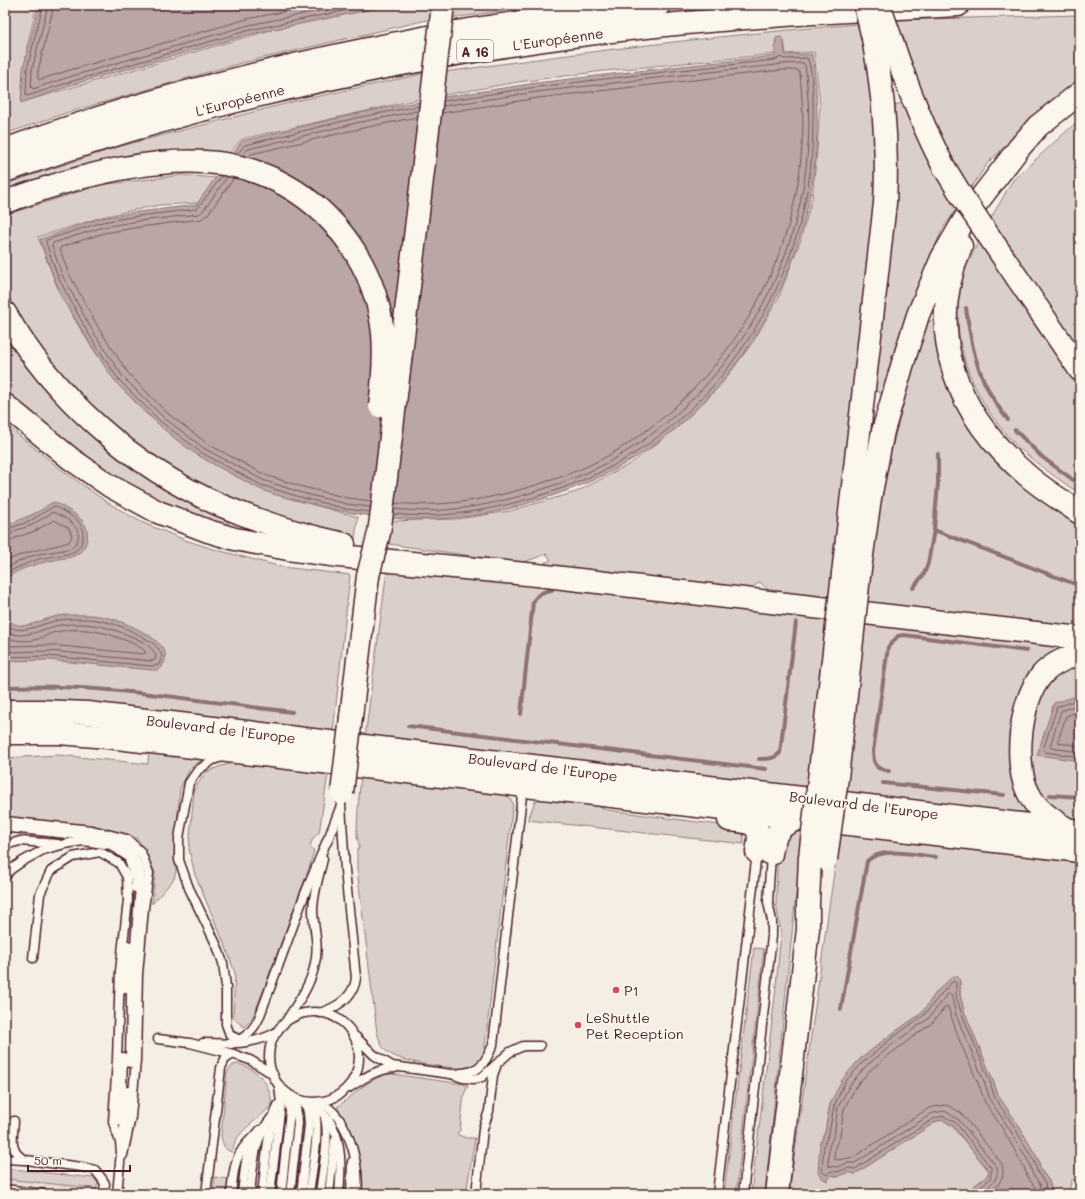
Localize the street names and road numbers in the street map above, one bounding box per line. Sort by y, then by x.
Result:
street label: L'Européenne [511,23,605,55]
road number: A 16 [457,40,493,62]
street label: L'Européenne [193,80,287,120]
street label: Boulevard de l'Europe [145,710,297,748]
street label: Boulevard de l'Europe [467,748,619,786]
street label: Boulevard de l'Europe [788,786,940,824]

